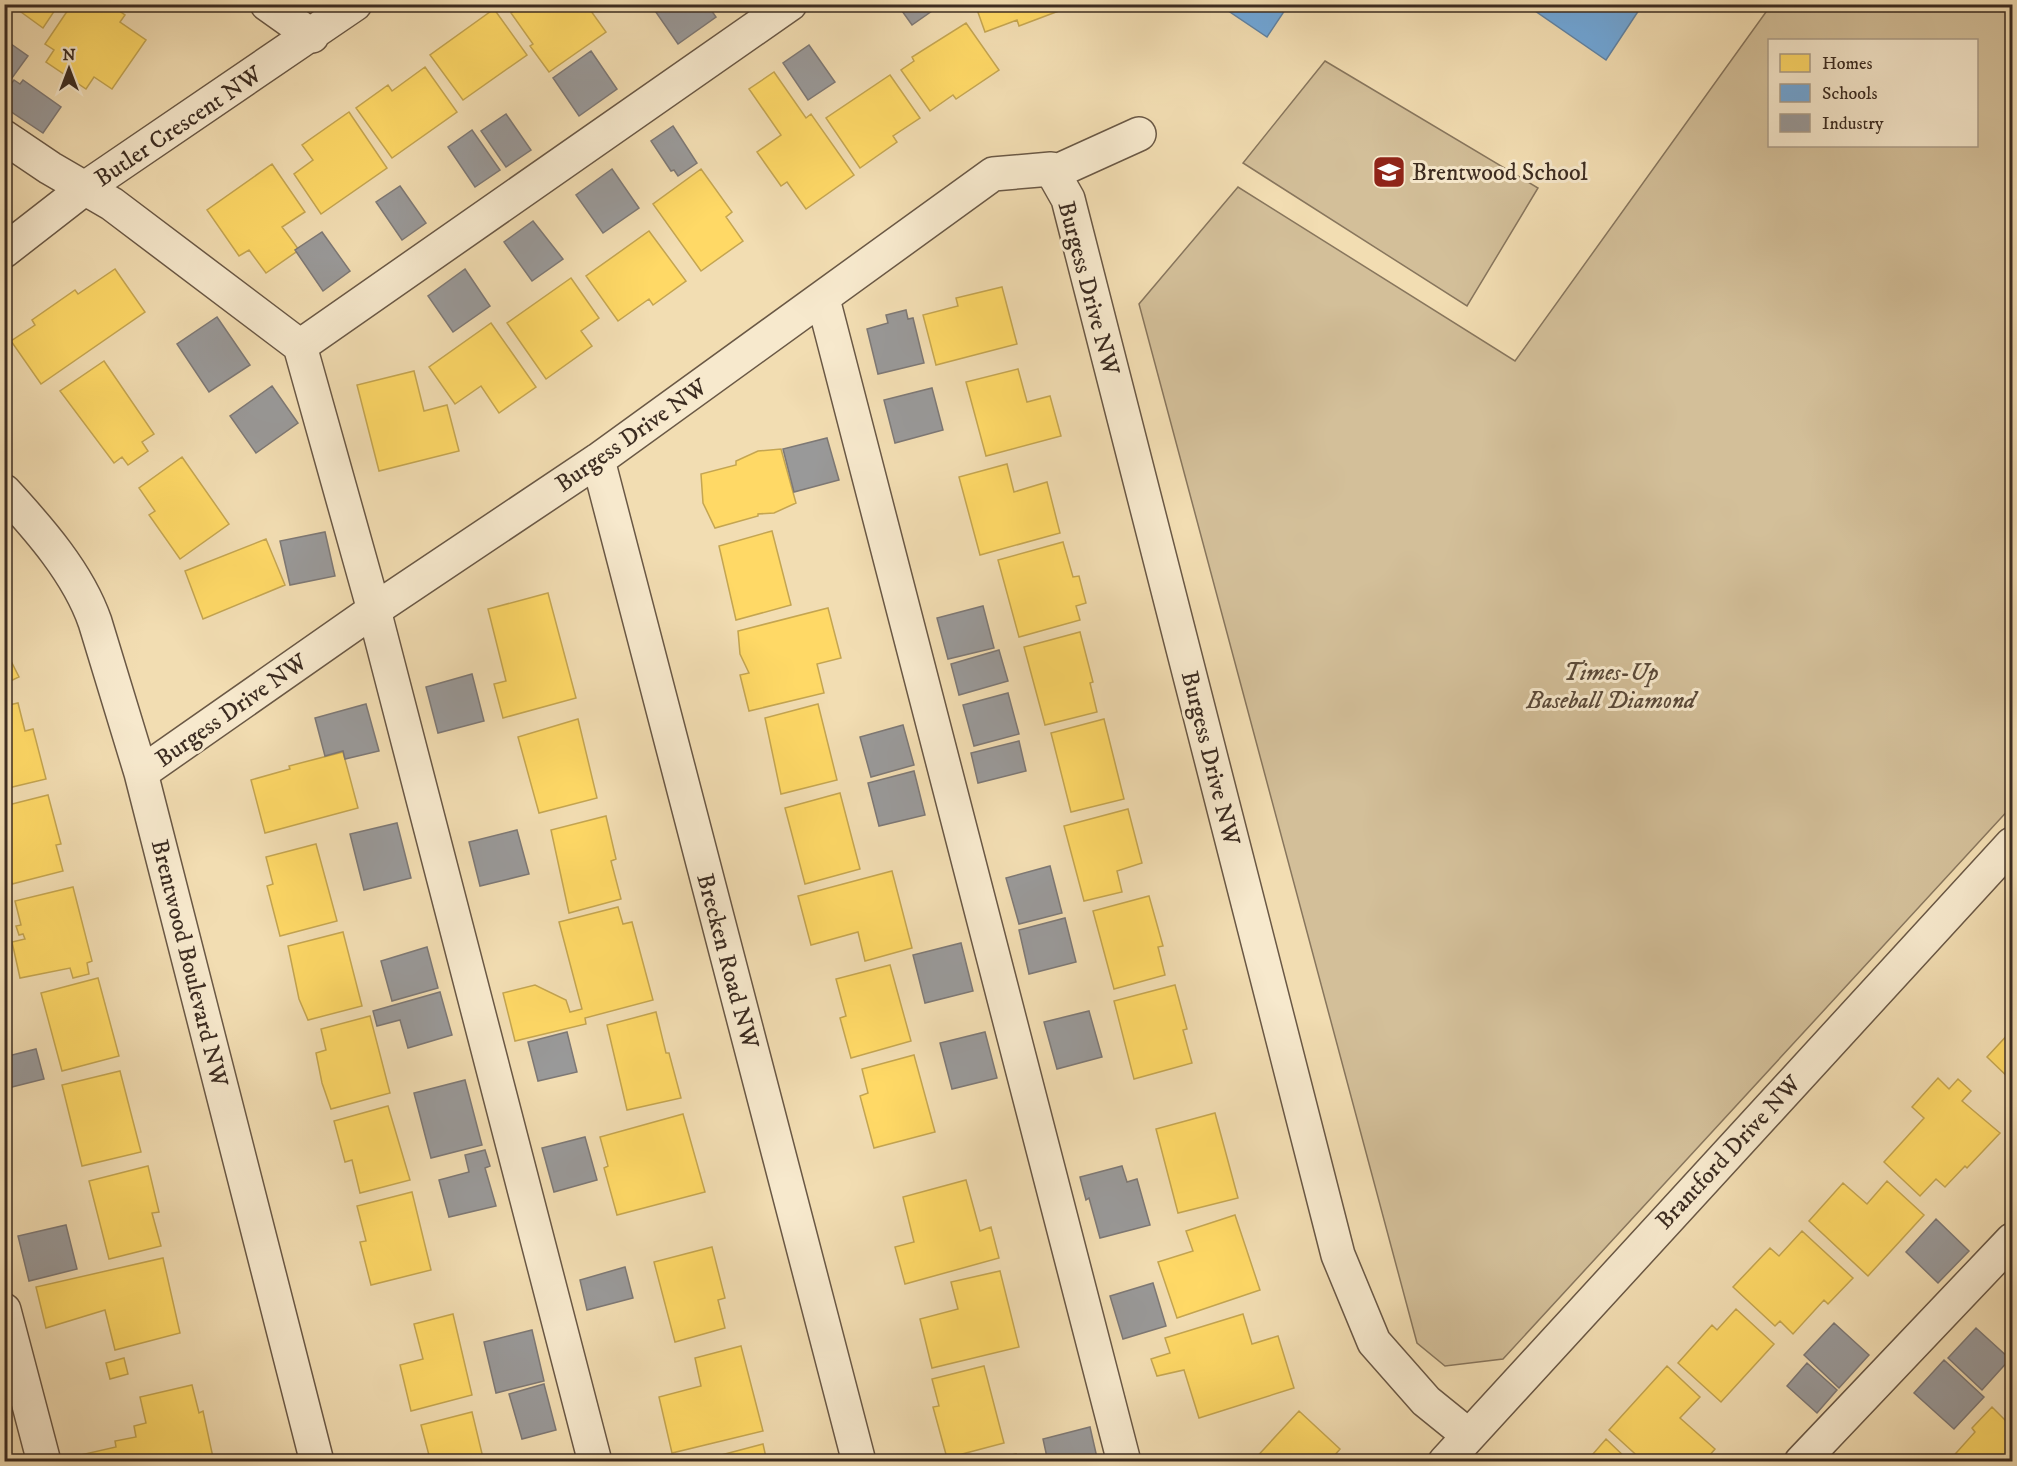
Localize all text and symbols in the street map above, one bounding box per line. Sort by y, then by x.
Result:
north arrow [39,39,99,99]
legend [1768,39,1978,147]
text: N [62,45,76,65]
text: Homes [1822,53,1873,75]
street label: Butler Crescent NW [89,59,269,194]
text: Schools [1822,83,1877,105]
text: Industry [1822,113,1884,135]
school or university icon: Brentwood School [1371,154,1407,190]
place label: Brentwood School [1412,158,1588,188]
street label: Burgess Drive NW [1050,198,1126,379]
street label: Burgess Drive NW [550,372,714,499]
street label: Burgess Drive NW [150,647,314,774]
park label: Times-Up Baseball Diamond [1525,658,1699,716]
street label: Burgess Drive NW [1174,668,1246,850]
street label: Brentwood Boulevard NW [144,837,235,1091]
street label: Brecken Road NW [689,870,765,1053]
street label: Brantford Drive NW [1650,1069,1808,1236]

